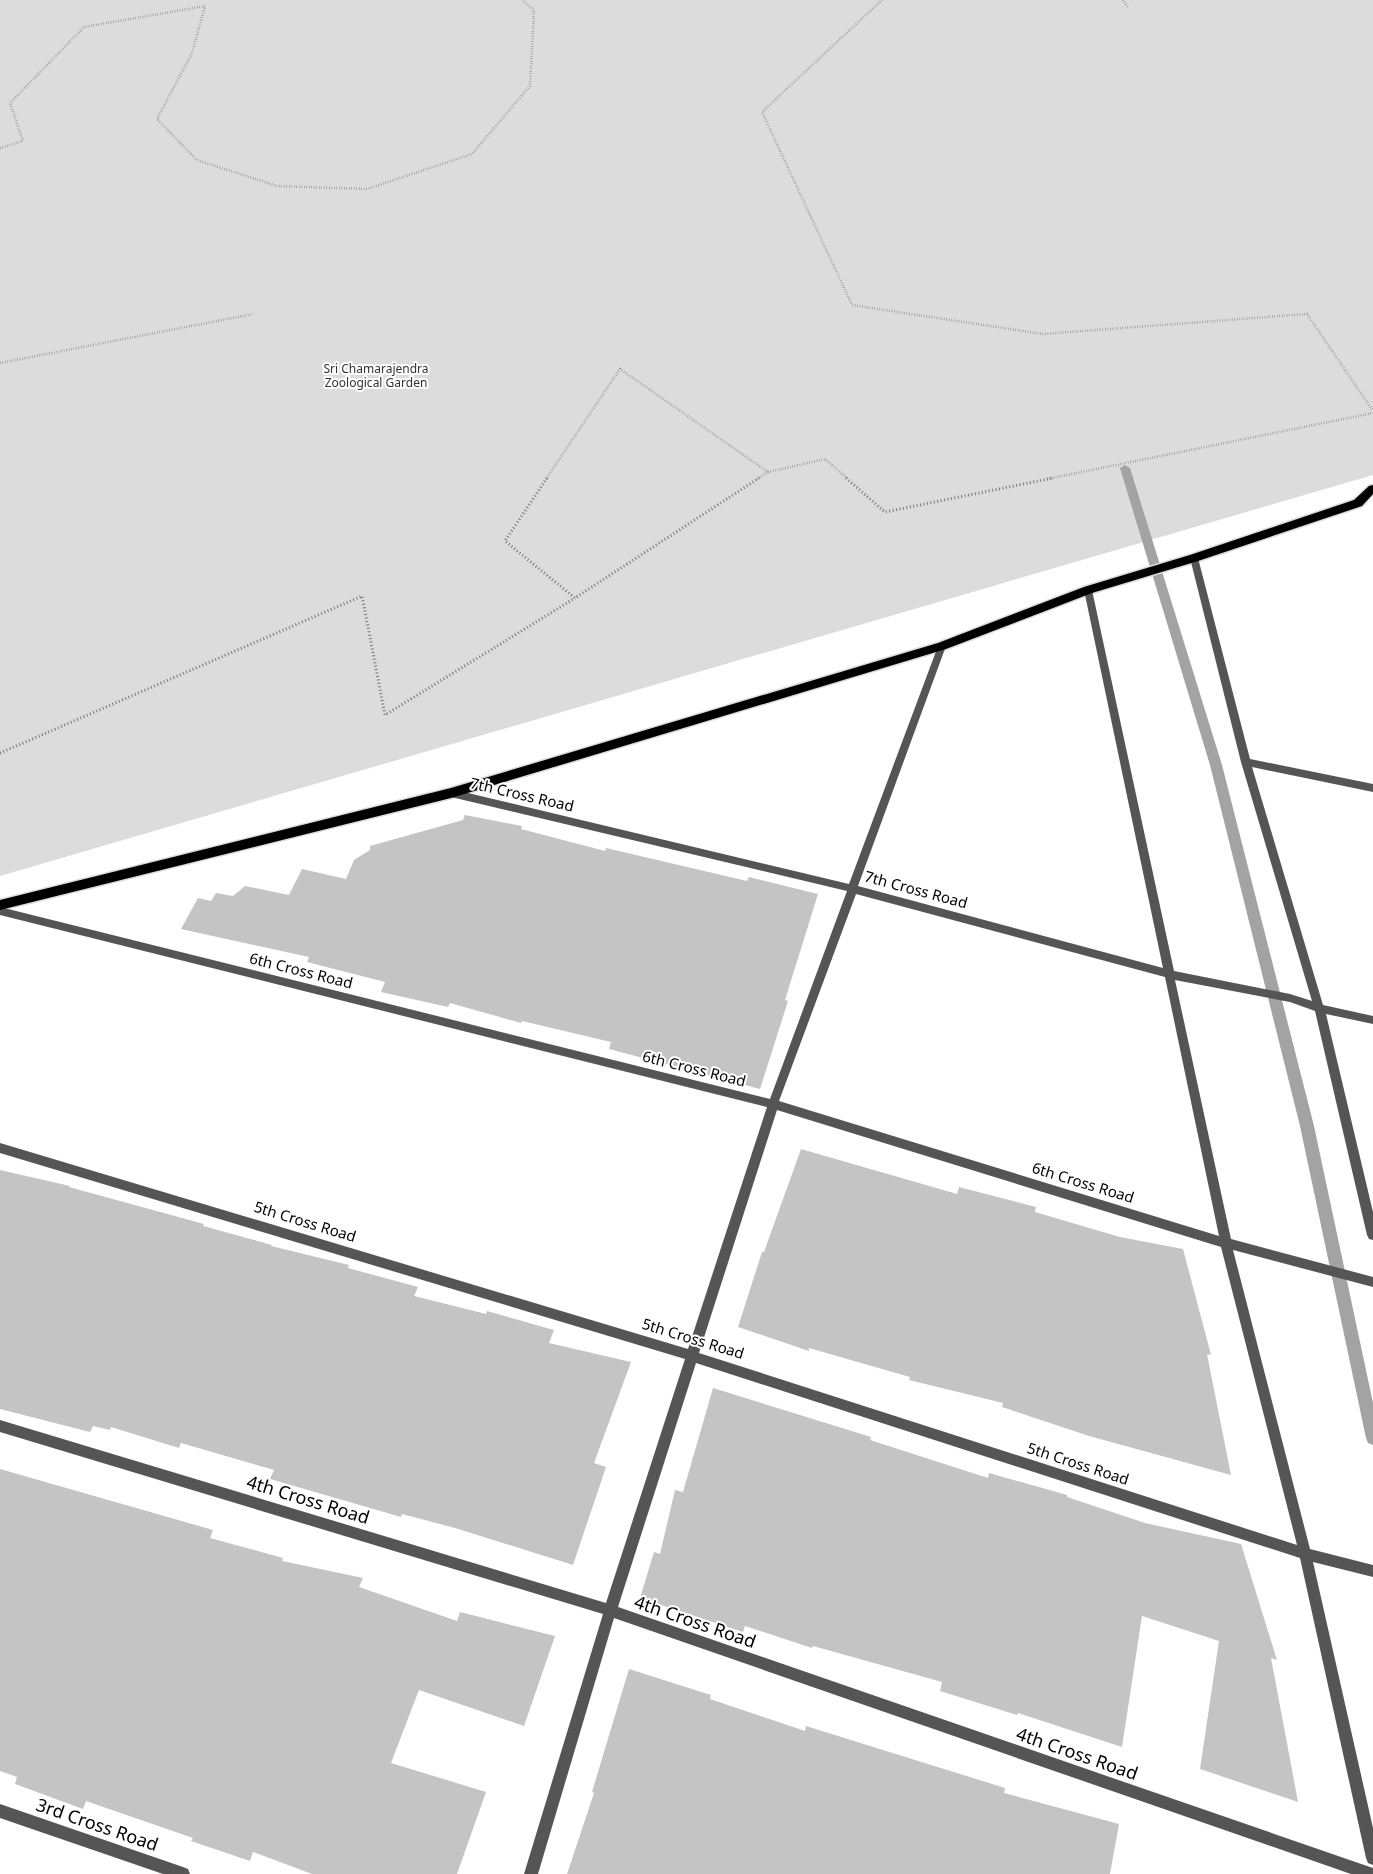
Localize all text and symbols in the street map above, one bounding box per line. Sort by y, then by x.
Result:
park label: Sri Chamarajendra Zoological Garden [323,360,429,391]
street label: 7th Cross Road [468,772,576,816]
street label: 7th Cross Road [863,866,970,912]
street label: 6th Cross Road [247,948,355,993]
street label: 6th Cross Road [640,1046,748,1091]
street label: 6th Cross Road [1030,1157,1137,1207]
street label: 5th Cross Road [252,1196,359,1246]
street label: 5th Cross Road [640,1313,747,1363]
street label: 5th Cross Road [1025,1437,1132,1489]
street label: 4th Cross Road [244,1469,373,1529]
street label: 4th Cross Road [631,1589,759,1653]
street label: 4th Cross Road [1013,1721,1141,1785]
street label: 3rd Cross Road [33,1792,162,1856]

